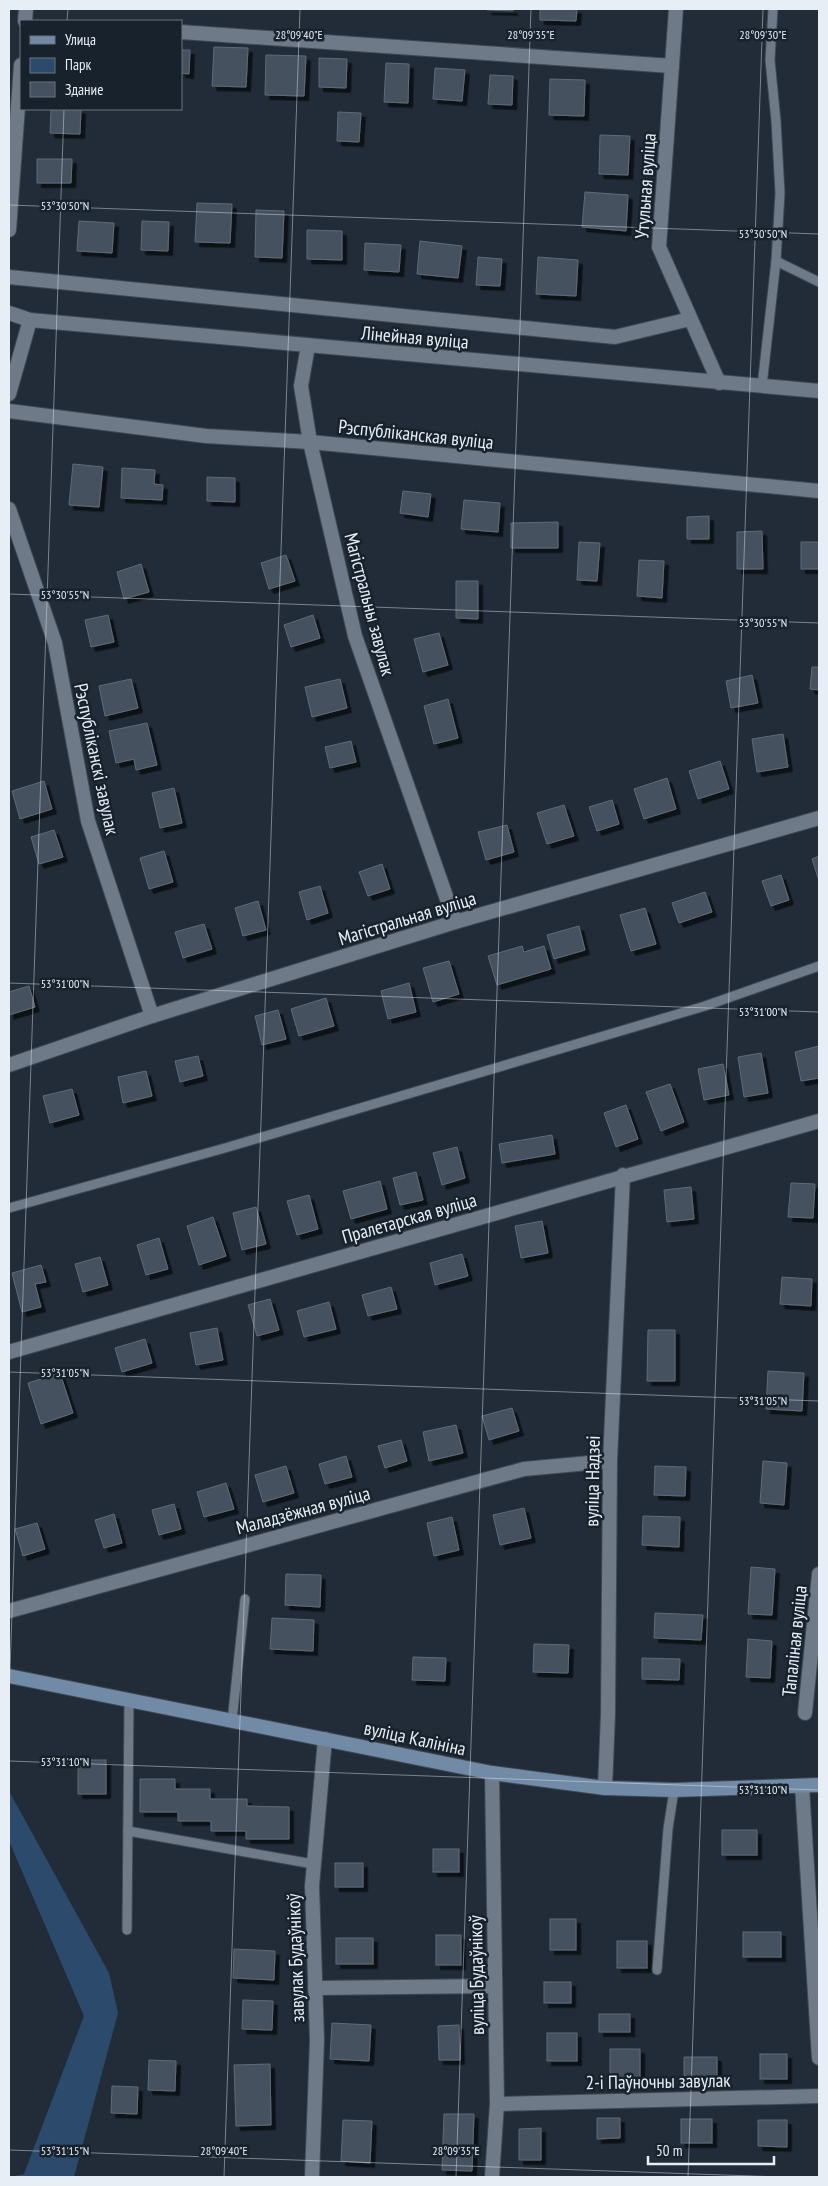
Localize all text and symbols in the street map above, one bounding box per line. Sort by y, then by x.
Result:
legend [20,20,182,110]
text: 28°09'40"E [275,27,323,42]
text: 28°09'35"E [507,27,555,42]
text: 28°09'30"E [739,27,787,42]
text: Улица [65,30,96,49]
text: Парк [65,55,91,74]
text: Здание [65,80,103,99]
street label: Утульная вуліца [629,132,661,240]
text: 53°30'50"N [41,198,89,213]
text: 53°30'50"N [739,226,787,241]
street label: Лінейная вуліца [359,320,470,354]
street label: Рэспубліканская вуліца [337,414,495,454]
street label: Магістральны завулак [339,530,401,679]
text: 53°30'55"N [41,587,89,602]
text: 53°30'55"N [739,615,787,630]
street label: Рэспубліканскі завулак [69,681,125,838]
street label: Магістральная вуліца [335,886,479,950]
text: 53°31'00"N [41,976,89,991]
text: 53°31'00"N [739,1004,787,1019]
street label: Пралетарская вуліца [339,1187,479,1249]
text: 53°31'05"N [41,1365,89,1380]
text: 53°31'05"N [739,1393,787,1408]
street label: вуліца Надзеі [579,1435,605,1527]
street label: Маладзёжная вуліца [233,1481,373,1539]
street label: Тапаліная вуліца [776,1584,812,1698]
street label: вуліца Калініна [362,1716,468,1760]
text: 53°31'10"N [41,1754,89,1769]
text: 53°31'10"N [739,1782,787,1797]
street label: завулак Будаўнікоў [281,1892,309,2023]
street label: вуліца Будаўнікоў [463,1914,489,2035]
street label: 2-і Паўночны завулак [585,2068,731,2094]
scale bar [648,2134,774,2166]
text: 50 m [656,2141,682,2160]
text: 53°31'15"N [41,2143,89,2158]
text: 28°09'40"E [200,2143,248,2158]
text: 28°09'35"E [432,2143,480,2158]

